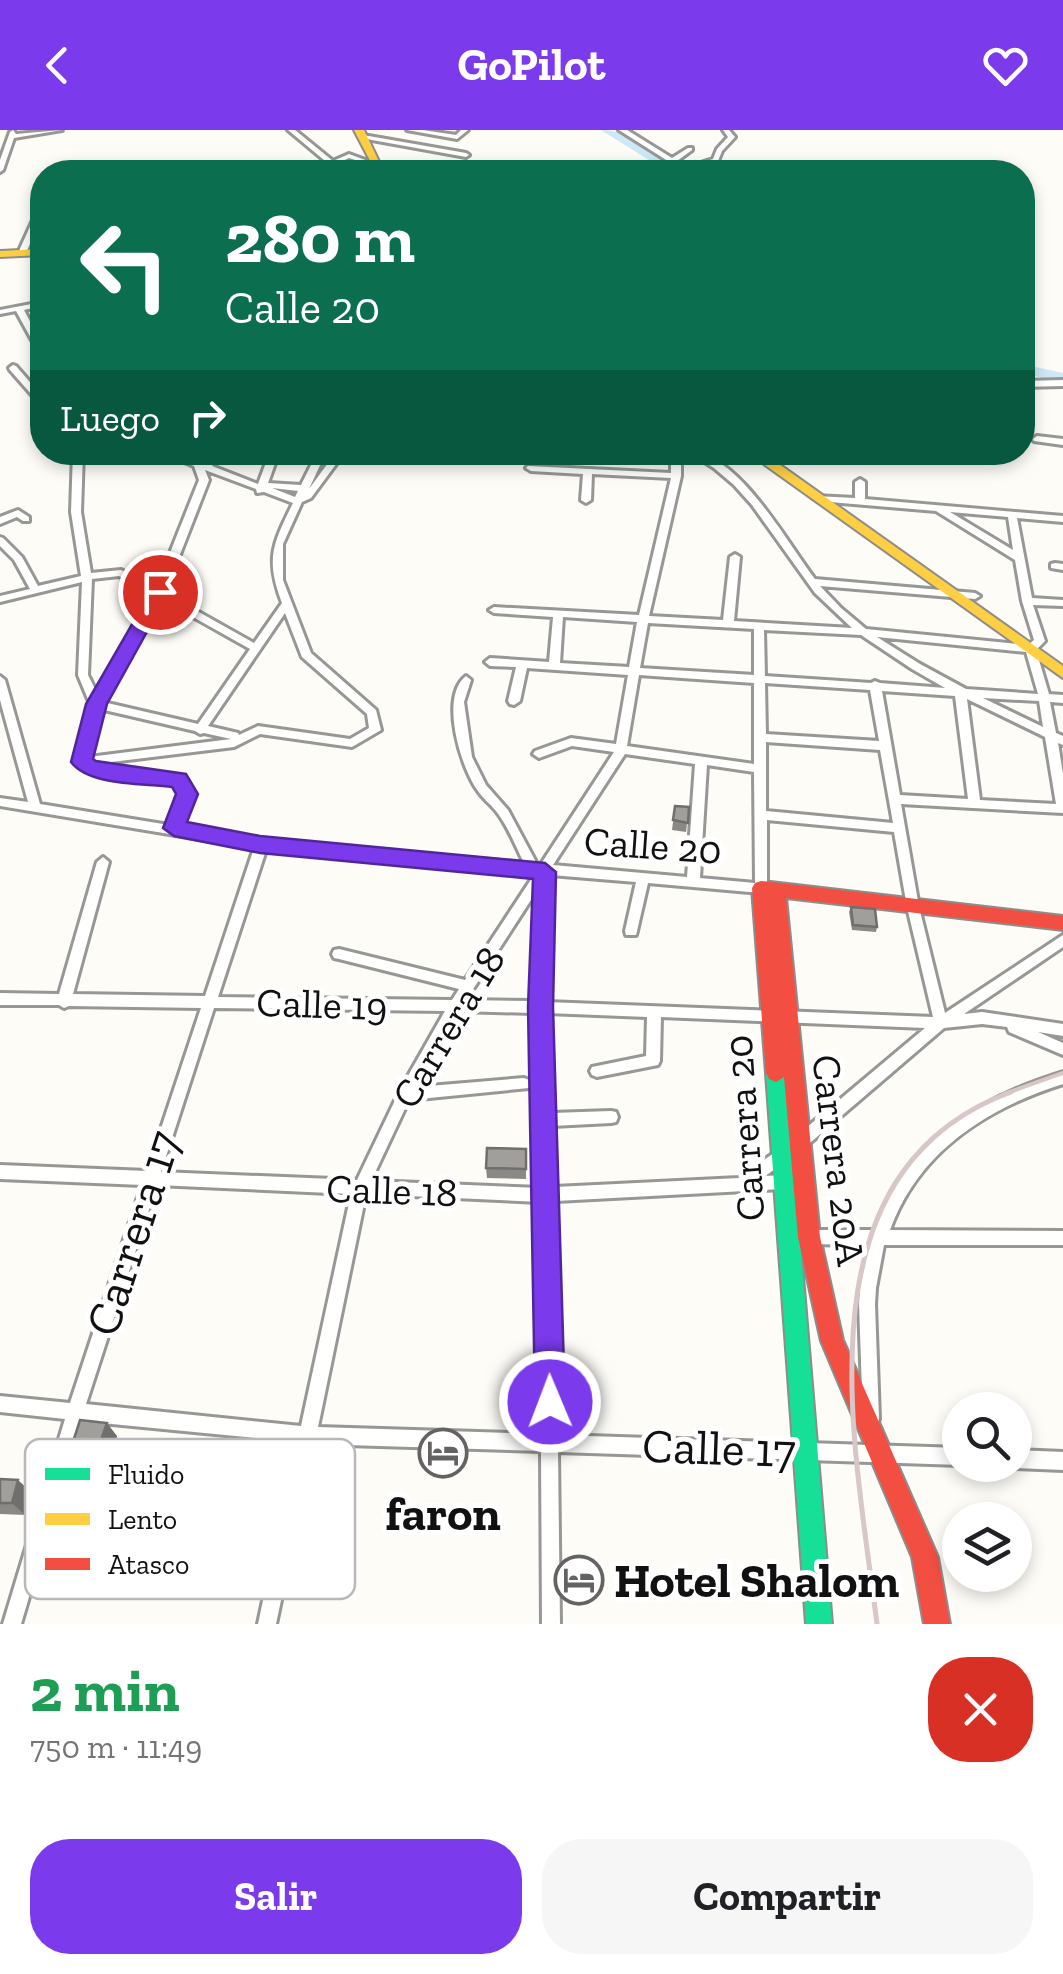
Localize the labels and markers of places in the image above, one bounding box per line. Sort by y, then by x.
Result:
pin [118,550,203,635]
hotel icon: faron [417,1427,469,1479]
place label: faron [385,1485,501,1542]
place label: Hotel Shalom [614,1552,899,1609]
hotel icon: Hotel Shalom [553,1554,605,1606]

